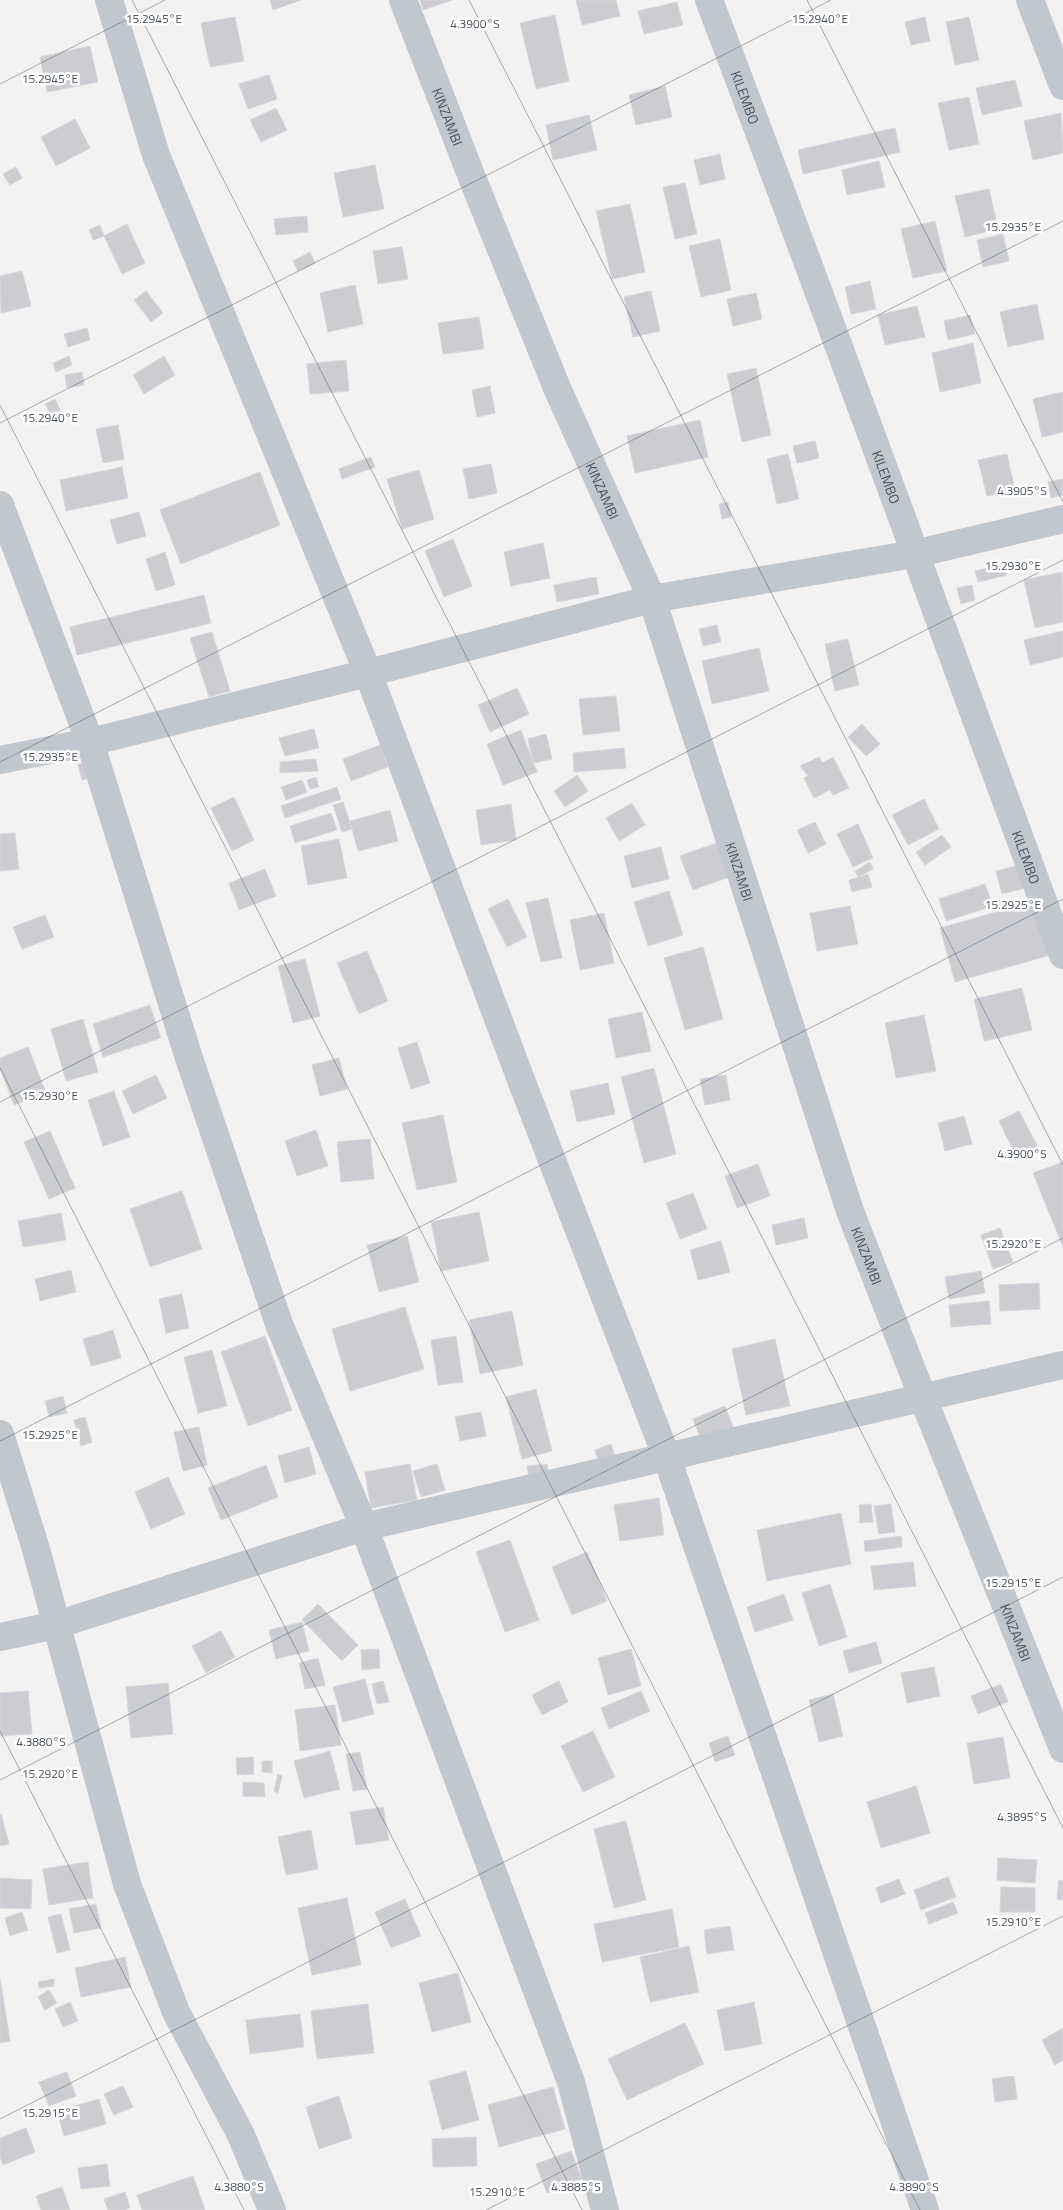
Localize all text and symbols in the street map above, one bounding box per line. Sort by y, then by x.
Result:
text: 15.2945°E [126,9,182,28]
text: 15.2940°E [792,9,848,28]
text: 4.3900°S [450,14,500,33]
street label: KILEMBO [726,68,766,127]
text: 15.2945°E [22,69,78,88]
street label: KINZAMBI [428,84,469,149]
text: 15.2935°E [985,217,1041,236]
text: 15.2940°E [22,408,78,427]
street label: KILEMBO [868,447,906,507]
street label: KINZAMBI [581,459,625,523]
text: 4.3905°S [997,481,1047,500]
text: 15.2930°E [985,556,1041,575]
text: 15.2935°E [22,747,78,766]
street label: KILEMBO [1007,827,1046,887]
street label: KINZAMBI [721,839,759,903]
text: 15.2925°E [985,895,1041,914]
text: 15.2930°E [22,1086,78,1105]
text: 4.3900°S [997,1144,1047,1163]
street label: KINZAMBI [847,1224,888,1288]
text: 15.2920°E [985,1234,1041,1253]
text: 15.2925°E [22,1425,78,1444]
text: 15.2915°E [985,1573,1041,1592]
street label: KINZAMBI [995,1600,1037,1664]
text: 4.3880°S [16,1732,66,1751]
text: 15.2920°E [22,1764,78,1783]
text: 4.3895°S [997,1807,1047,1826]
text: 15.2910°E [985,1912,1041,1931]
text: 15.2915°E [22,2103,78,2122]
text: 4.3880°S [214,2177,264,2196]
text: 4.3885°S [551,2177,601,2196]
text: 4.3890°S [889,2177,939,2196]
text: 15.2910°E [469,2182,525,2201]

